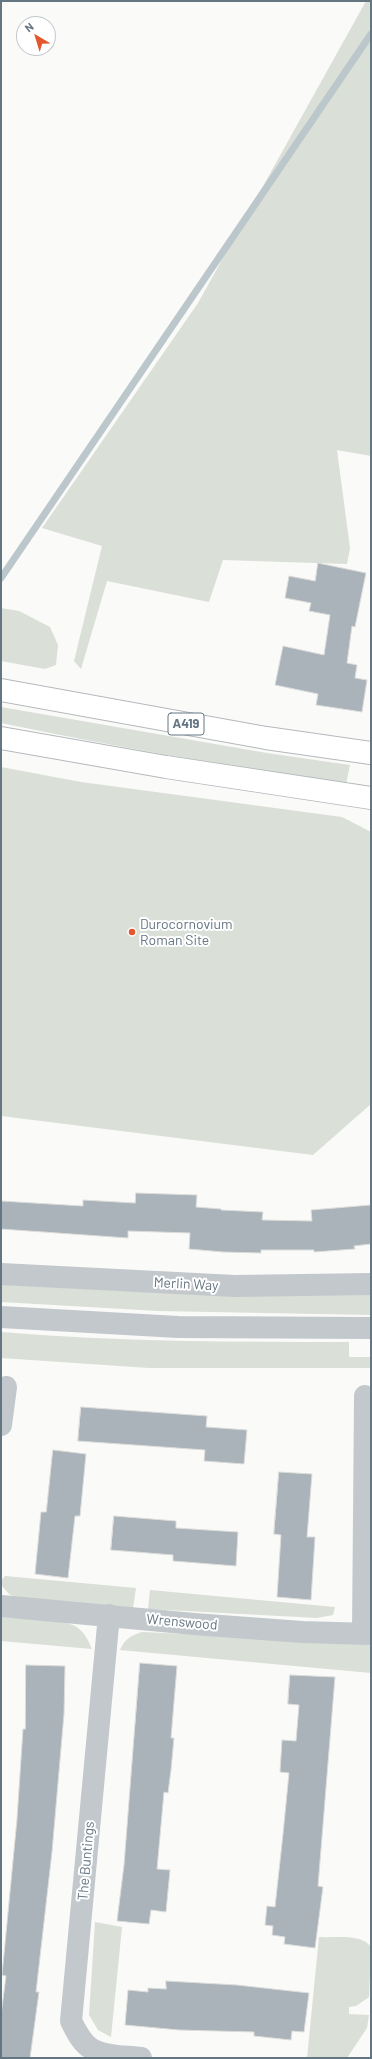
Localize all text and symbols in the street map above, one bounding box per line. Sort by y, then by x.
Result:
north arrow [16,16,56,56]
text: N [22,20,36,34]
road number: A419 [168,713,204,735]
place label: Durocornovium Roman Site [140,916,233,948]
marker: Durocornovium Roman Site [127,927,137,937]
street label: Merlin Way [153,1274,219,1294]
street label: Wrenswood [146,1611,218,1633]
street label: The Buntings [74,1821,98,1901]

